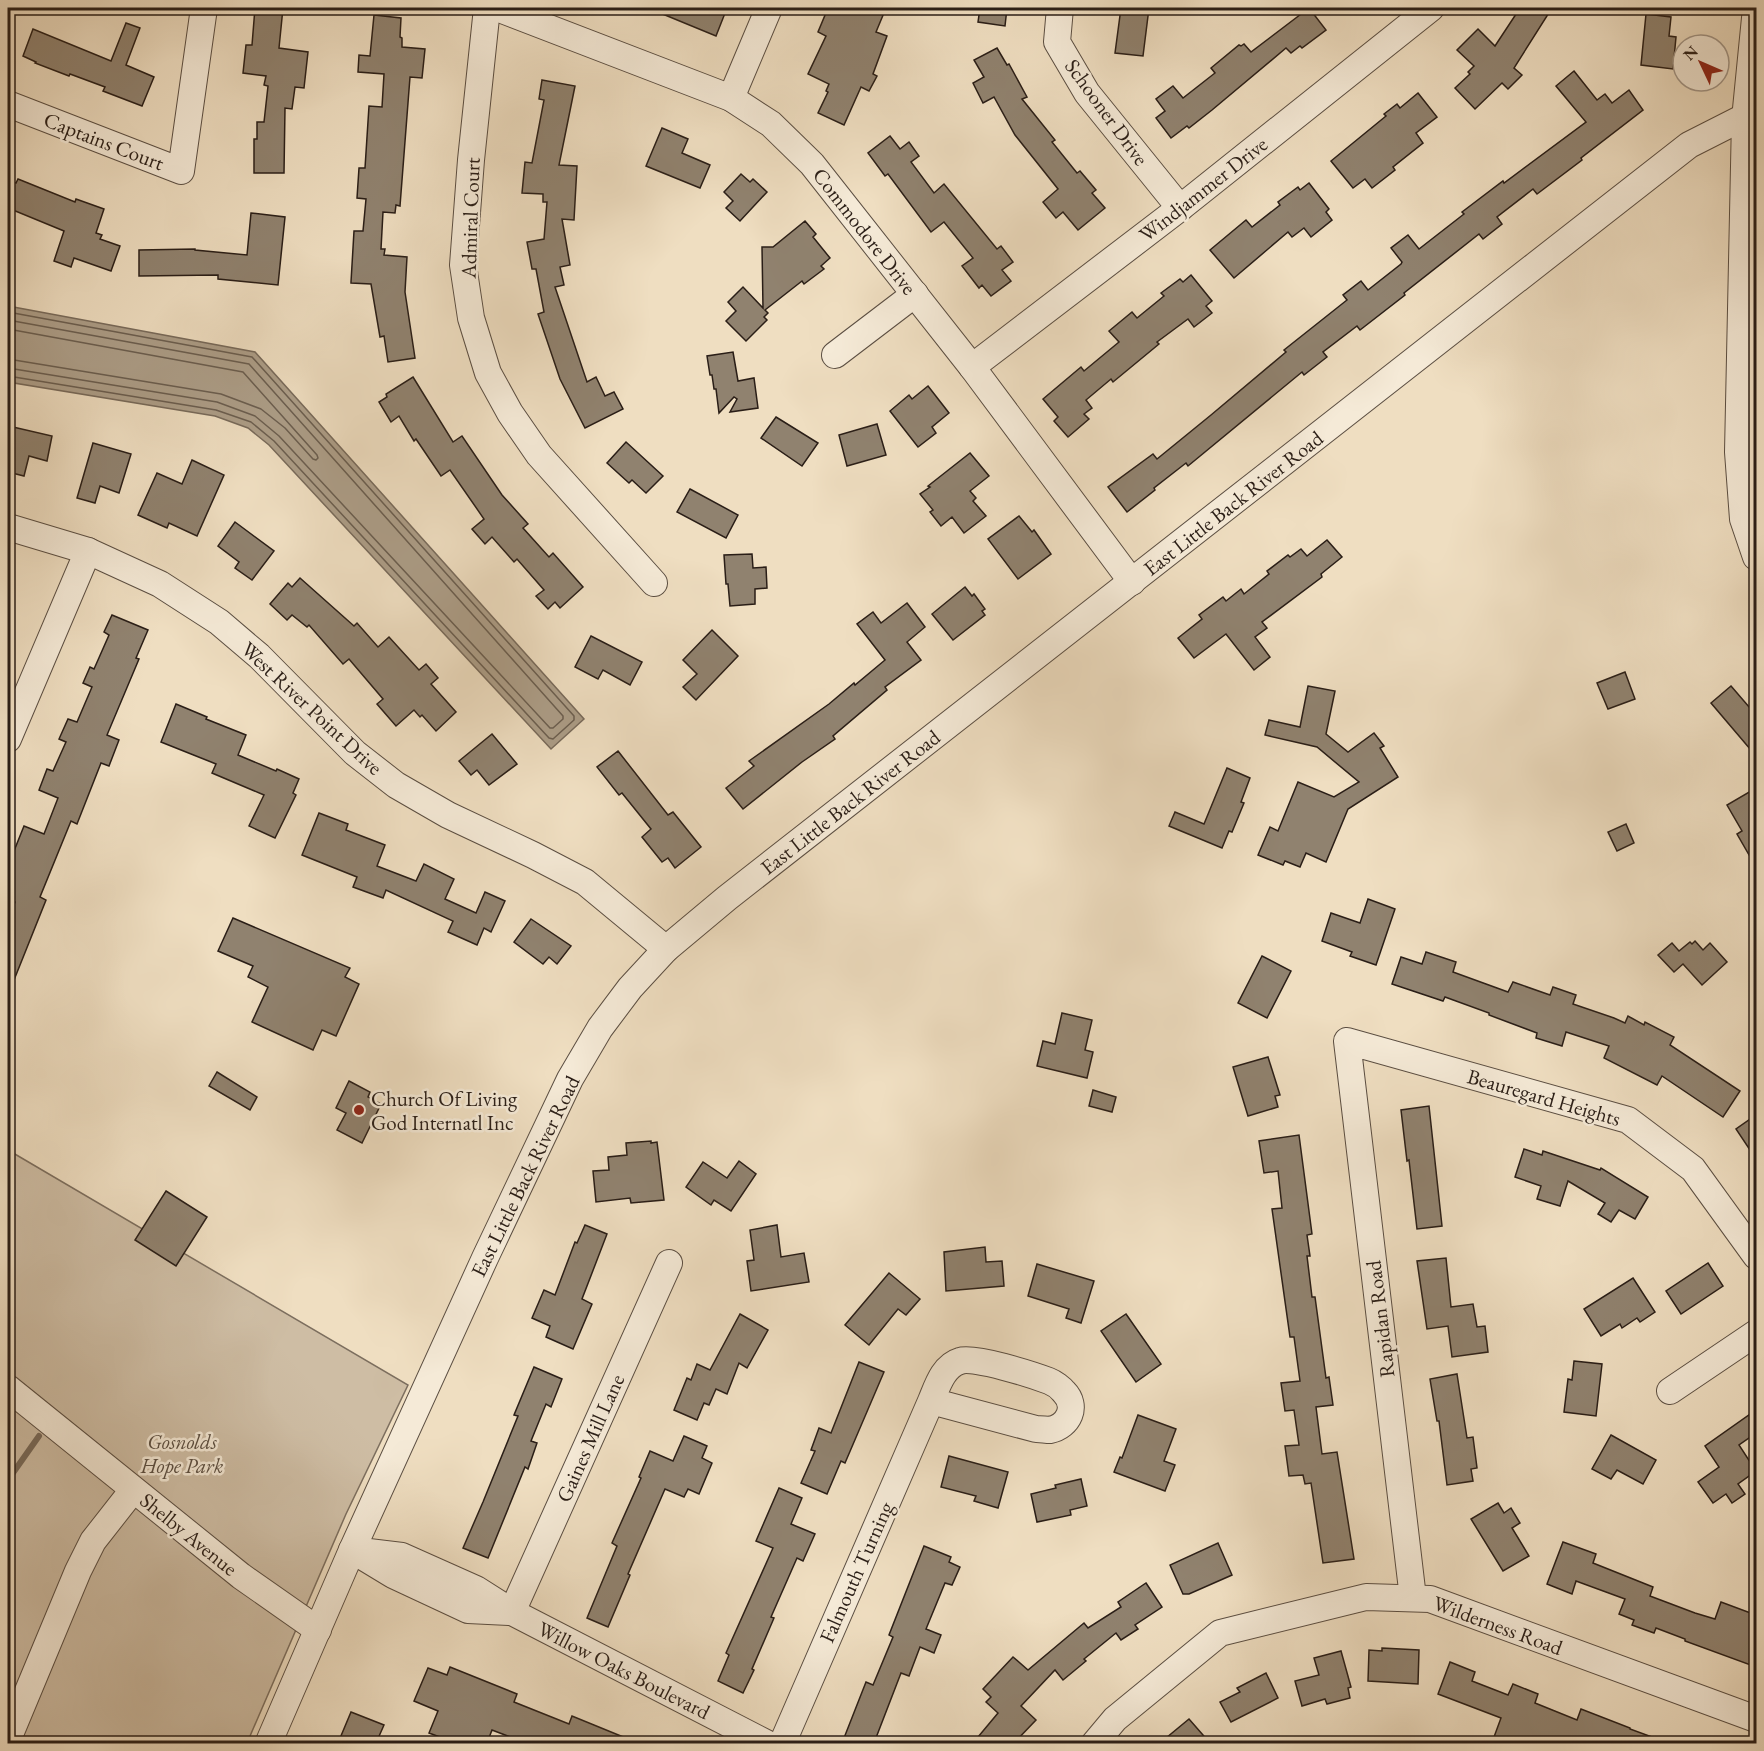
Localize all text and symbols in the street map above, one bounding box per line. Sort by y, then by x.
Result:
north arrow [1671,33,1731,93]
text: N [1679,41,1703,65]
street label: Schooner Drive [1059,53,1155,171]
street label: Captains Court [40,106,168,176]
street label: Windjammer Drive [1133,130,1273,248]
street label: Admiral Court [454,157,486,280]
street label: Commodore Drive [807,162,923,300]
street label: East Little Back River Road [1138,424,1329,582]
street label: West River Point Drive [236,635,388,781]
street label: East Little Back River Road [755,723,946,881]
street label: Beauregard Heights [1464,1062,1624,1132]
street label: East Little Back River Road [464,1071,586,1281]
place label: Church Of Living God Internatl Inc [371,1085,518,1136]
marker: Church Of Living God Internatl Inc [352,1103,366,1117]
street label: Rapidan Road [1359,1259,1401,1379]
street label: Gaines Mill Lane [550,1370,630,1506]
park label: Gosnolds Hope Park [140,1428,224,1479]
street label: Shelby Avenue [135,1486,243,1582]
street label: Falmouth Turning [813,1496,900,1647]
street label: Wilderness Road [1430,1589,1567,1661]
street label: Willow Oaks Boulevard [533,1615,715,1725]

